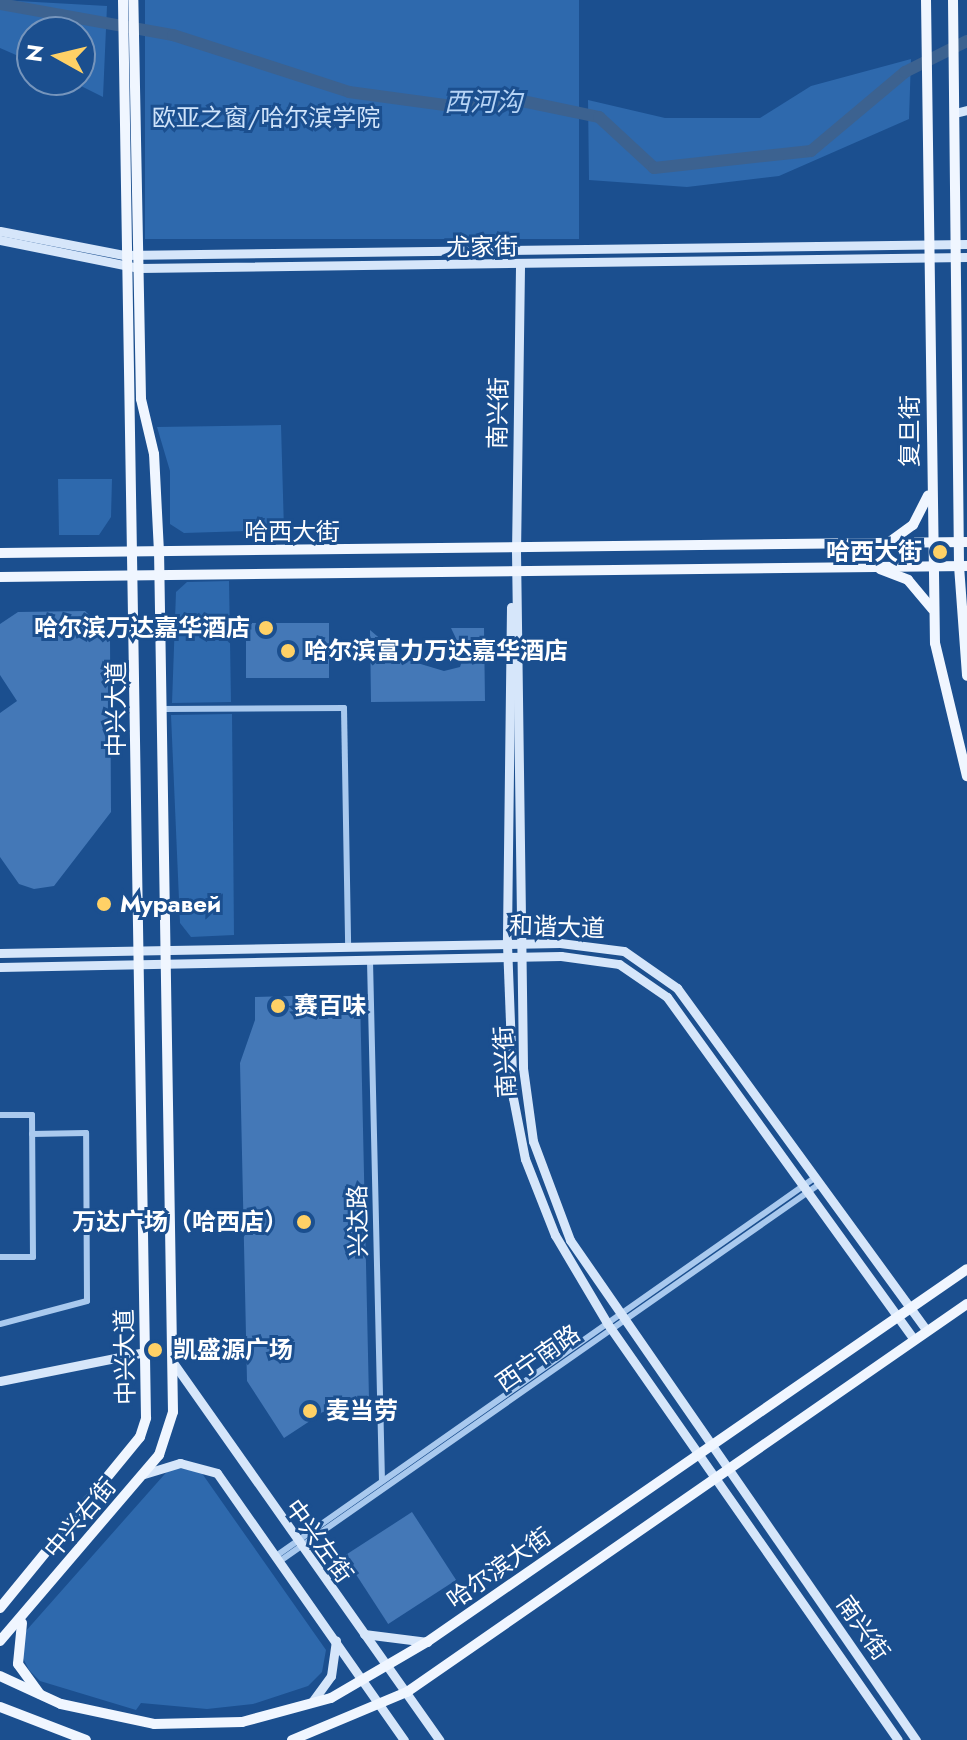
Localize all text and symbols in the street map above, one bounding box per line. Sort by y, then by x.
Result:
north arrow [16,16,96,96]
text: N [17,42,51,64]
water label: 西河沟 [444,87,522,119]
park label: 欧亚之窗/哈尔滨学院 [152,104,380,132]
street label: 尤家街 [446,232,518,262]
street label: 南兴街 [483,377,513,449]
street label: 复旦街 [896,395,924,467]
street label: 哈西大街 [244,518,340,546]
place label: 哈西大街 [826,538,922,566]
marker: 哈西大街 [929,541,951,563]
place label: 哈尔滨万达嘉华酒店 [34,614,250,642]
marker: 哈尔滨万达嘉华酒店 [257,619,275,637]
place label: 哈尔滨富力万达嘉华酒店 [304,637,568,665]
marker: 哈尔滨富力万达嘉华酒店 [279,642,297,660]
street label: 中兴大道 [102,661,130,757]
place label: Муравей [120,890,221,918]
marker: Муравей [95,895,113,913]
street label: 和谐大道 [509,911,605,943]
place label: 赛百味 [294,992,366,1020]
marker: 赛百味 [269,997,287,1015]
street label: 南兴街 [489,1025,521,1099]
street label: 兴达路 [343,1185,373,1257]
place label: 万达广场（哈西店） [72,1208,288,1236]
marker: 万达广场（哈西店） [295,1213,313,1231]
street label: 中兴大道 [110,1309,140,1405]
street label: 西宁南路 [490,1319,586,1397]
place label: 凯盛源广场 [173,1336,293,1364]
marker: 凯盛源广场 [144,1339,166,1361]
place label: 麦当劳 [326,1397,398,1425]
marker: 麦当劳 [301,1402,319,1420]
street label: 中兴右街 [38,1472,122,1564]
street label: 中兴左街 [279,1494,359,1588]
street label: 哈尔滨大街 [442,1522,556,1614]
street label: 南兴街 [831,1590,895,1666]

